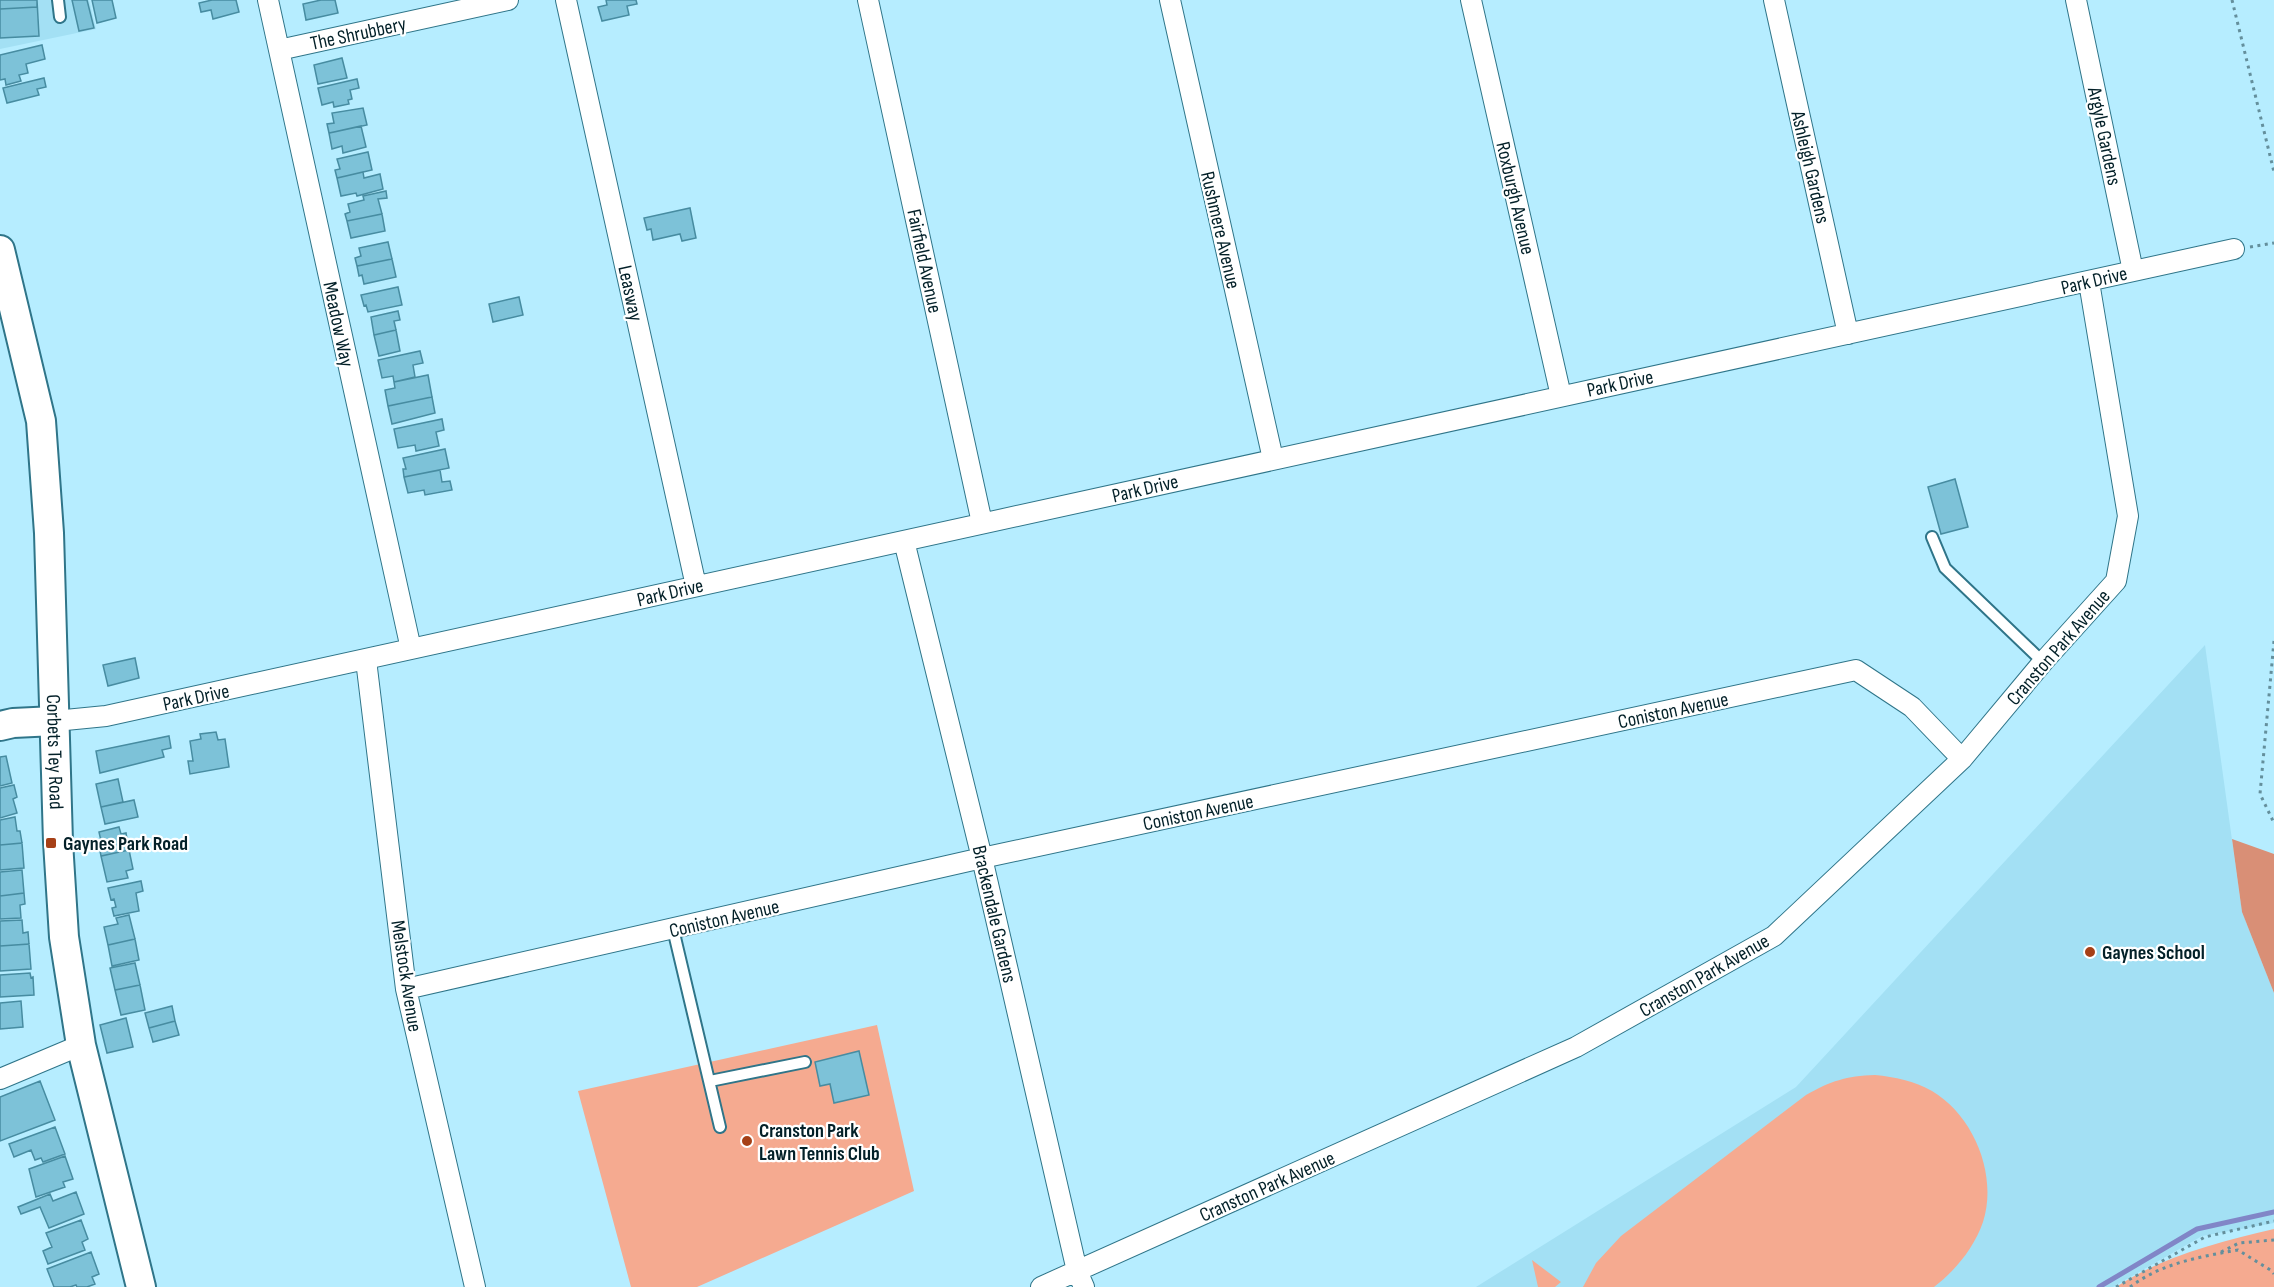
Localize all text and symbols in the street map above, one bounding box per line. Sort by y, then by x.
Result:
street label: The Shrubbery [308,12,409,56]
street label: Argyle Gardens [2082,84,2126,187]
street label: Ashleigh Gardens [1785,108,1835,226]
street label: Roxburgh Avenue [1490,139,1540,257]
street label: Rushmere Avenue [1195,169,1245,291]
street label: Fairfield Avenue [901,207,947,315]
street label: Park Drive [2059,262,2130,300]
street label: Leasway [612,263,648,324]
street label: Meadow Way [317,279,359,369]
street label: Park Drive [1585,365,1656,403]
street label: Park Drive [1110,470,1181,508]
street label: Park Drive [635,574,706,612]
street label: Cranston Park Avenue [2002,585,2116,711]
street label: Park Drive [161,679,232,717]
street label: Coniston Avenue [1616,688,1731,734]
street label: Corbets Tey Road [41,694,68,810]
street label: Coniston Avenue [1141,790,1256,836]
place label: Gaynes Park Road [63,832,188,856]
marker: Gaynes Park Road [44,836,58,850]
street label: Brackendale Gardens [967,843,1021,985]
street label: Coniston Avenue [667,895,782,943]
street label: Melstock Avenue [385,919,427,1034]
street label: Cranston Park Avenue [1635,929,1774,1023]
place label: Gaynes School [2102,941,2205,965]
marker: Gaynes School [2083,945,2097,959]
place label: Cranston Park Lawn Tennis Club [759,1119,880,1166]
marker: Cranston Park Lawn Tennis Club [740,1134,754,1148]
street label: Cranston Park Avenue [1196,1146,1339,1228]

